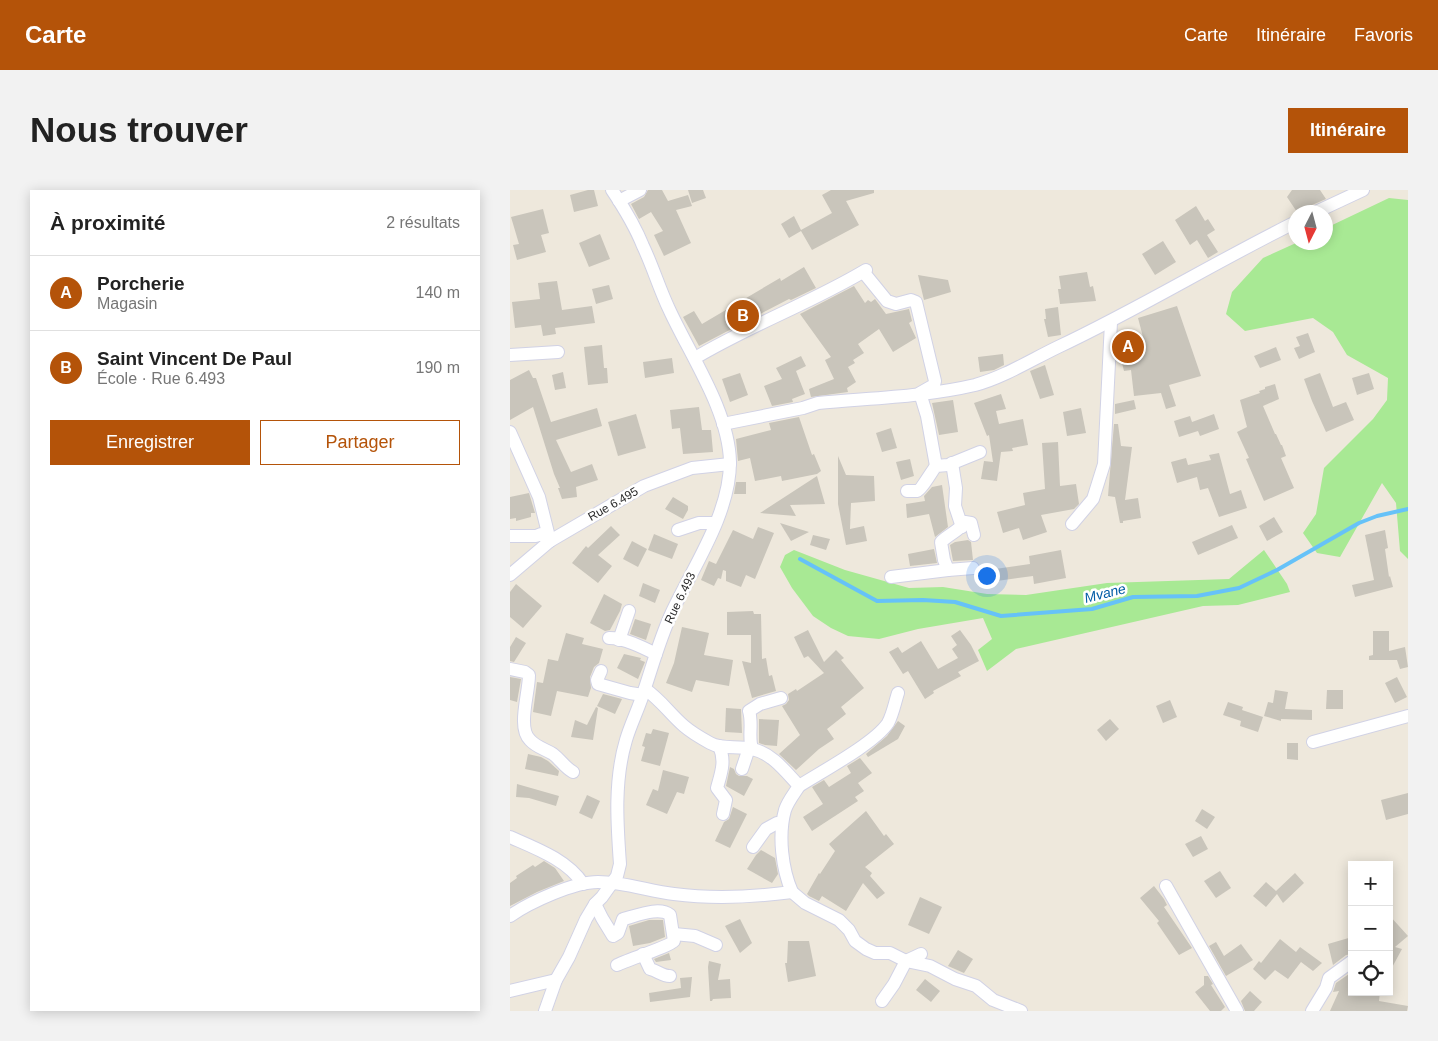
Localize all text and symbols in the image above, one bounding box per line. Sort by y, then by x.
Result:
text: Carte [25,21,86,48]
text: Carte [1184,25,1228,45]
text: Itinéraire [1256,25,1326,45]
text: Favoris [1354,25,1413,45]
button: Itinéraire [1288,108,1408,153]
text: Nous trouver [30,110,248,149]
north arrow [1288,205,1333,250]
text: À proximité [50,211,166,234]
text: 2 résultats [386,214,460,231]
text: Porcherie [97,273,185,294]
text: A [60,284,72,301]
text: 140 m [416,284,460,301]
text: Magasin [97,295,157,312]
pin: B [727,297,759,335]
pin: A [1112,328,1144,366]
text: Saint Vincent De Paul [97,348,292,369]
text: B [60,359,72,376]
text: 190 m [416,359,460,376]
text: École · Rue 6.493 [97,370,225,387]
button: Enregistrer [50,420,250,465]
button: Partager [260,420,460,465]
street label: Rue 6.495 [586,484,641,524]
your location [974,563,1000,589]
street label: Rue 6.493 [662,570,699,626]
water label: Mvane [1083,580,1128,606]
map controls [1348,861,1393,996]
button: + [1348,861,1393,906]
button: − [1348,906,1393,951]
button: locate [1348,951,1393,996]

